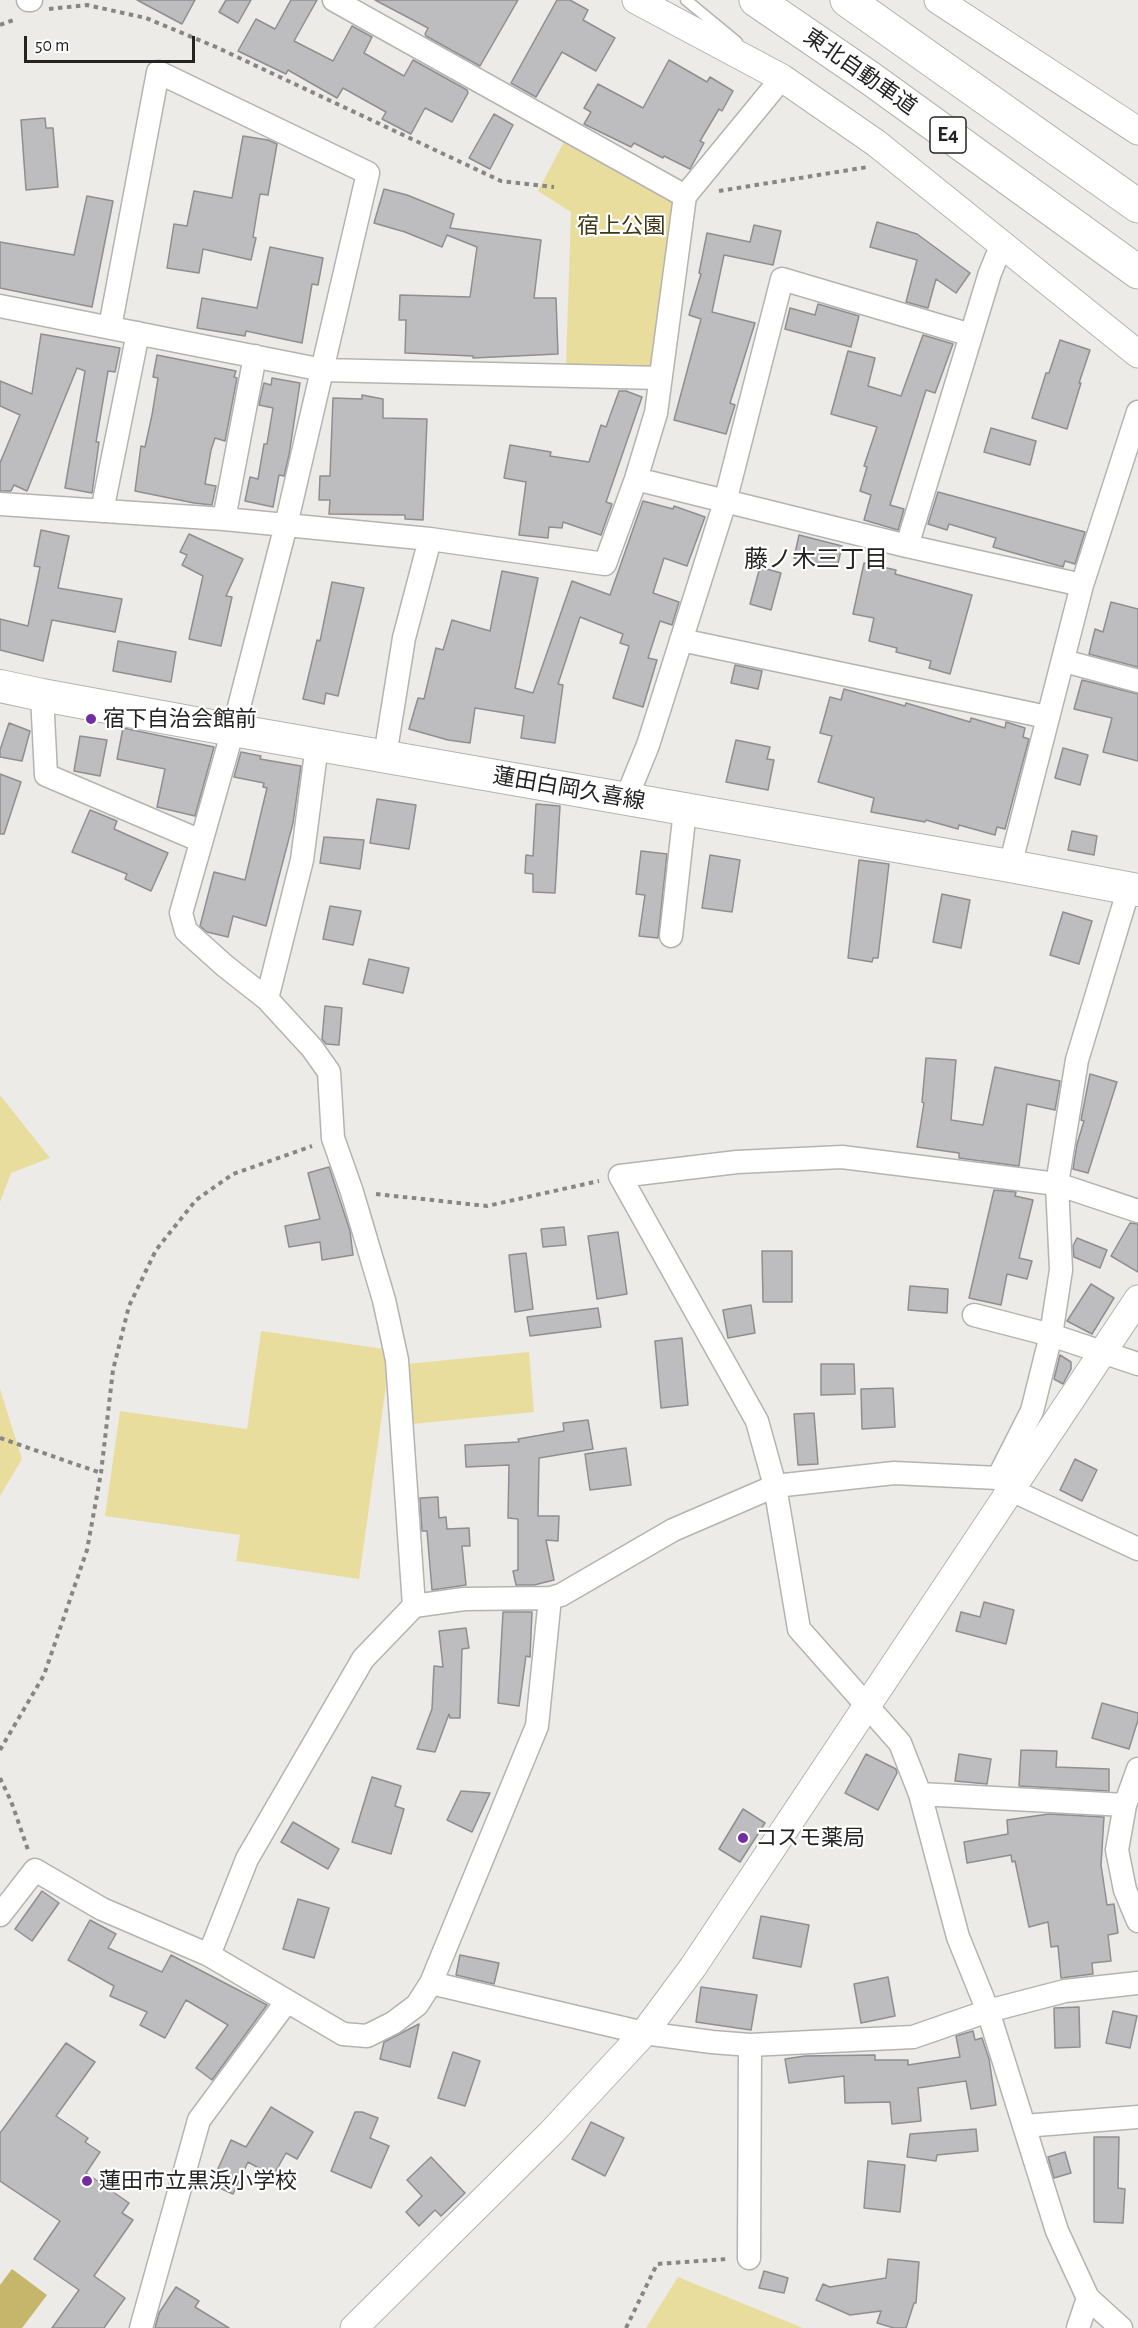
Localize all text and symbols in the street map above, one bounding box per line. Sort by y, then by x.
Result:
street label: 東北自動車道 [798,23,922,121]
scale bar [27,24,198,62]
text: 50 m [35,37,69,55]
road number: E4 [930,117,966,153]
park label: 宿上公園 [577,213,665,239]
district label: 藤ノ木三丁目 [744,546,888,574]
place label: 宿下自治会館前 [103,706,257,732]
marker: 宿下自治会館前 [84,712,98,726]
street label: 蓮田白岡久喜線 [491,763,647,815]
place label: コスモ薬局 [755,1825,865,1851]
marker: コスモ薬局 [736,1831,750,1845]
place label: 蓮田市立黒浜小学校 [99,2168,297,2194]
marker: 蓮田市立黒浜小学校 [80,2174,94,2188]

